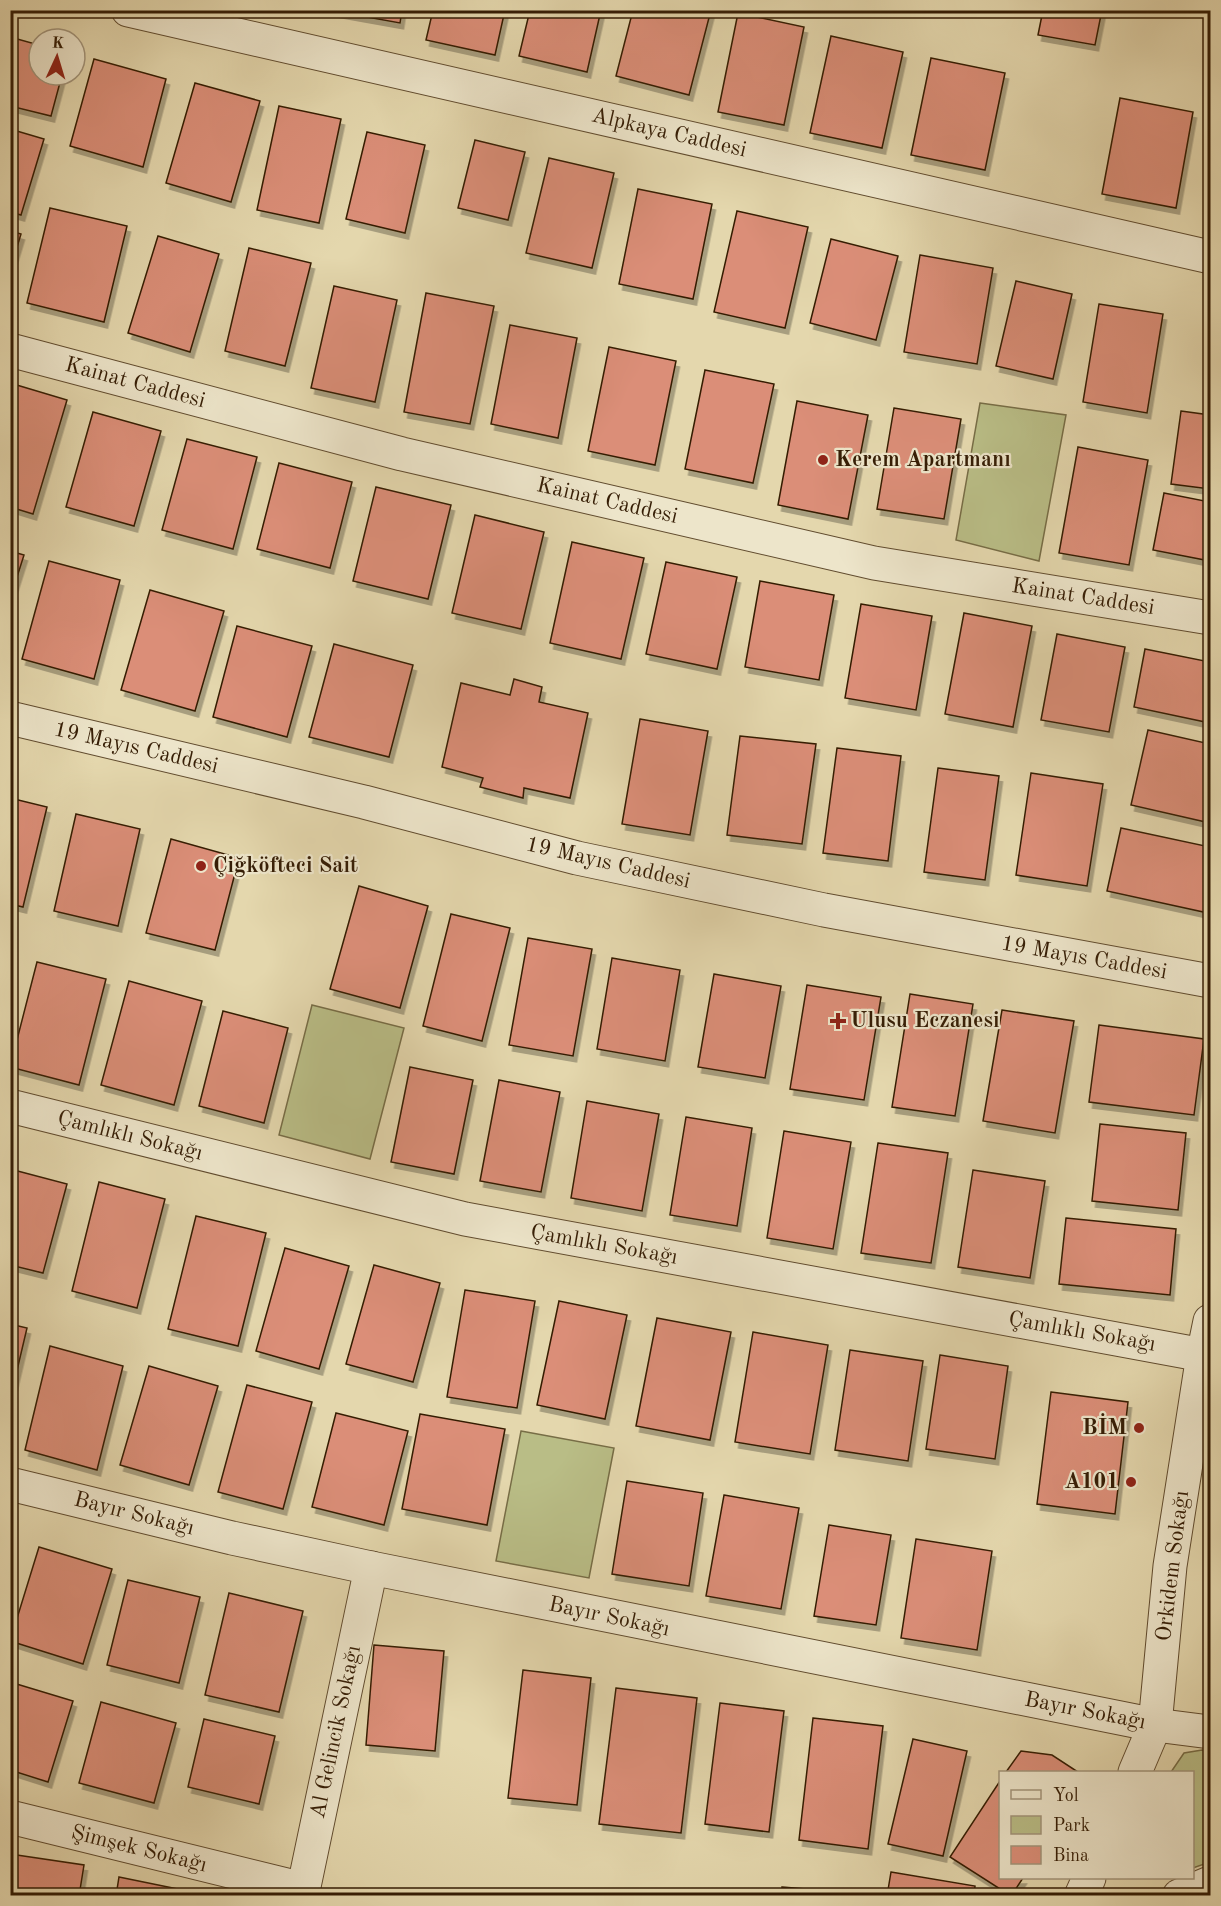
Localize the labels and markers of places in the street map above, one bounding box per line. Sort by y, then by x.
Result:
place label: Kerem Apartmanı [835,449,1011,471]
marker: Kerem Apartmanı [816,453,830,467]
place label: Çiğköfteci Sait [213,855,358,877]
marker: Çiğköfteci Sait [194,859,208,873]
place label: Ulusu Eczanesi [850,1010,999,1032]
marker: Ulusu Eczanesi [831,1014,845,1028]
place label: BİM [1082,1413,1127,1439]
marker: BİM [1132,1421,1146,1435]
place label: A101 [1064,1471,1119,1493]
marker: A101 [1124,1475,1138,1489]

